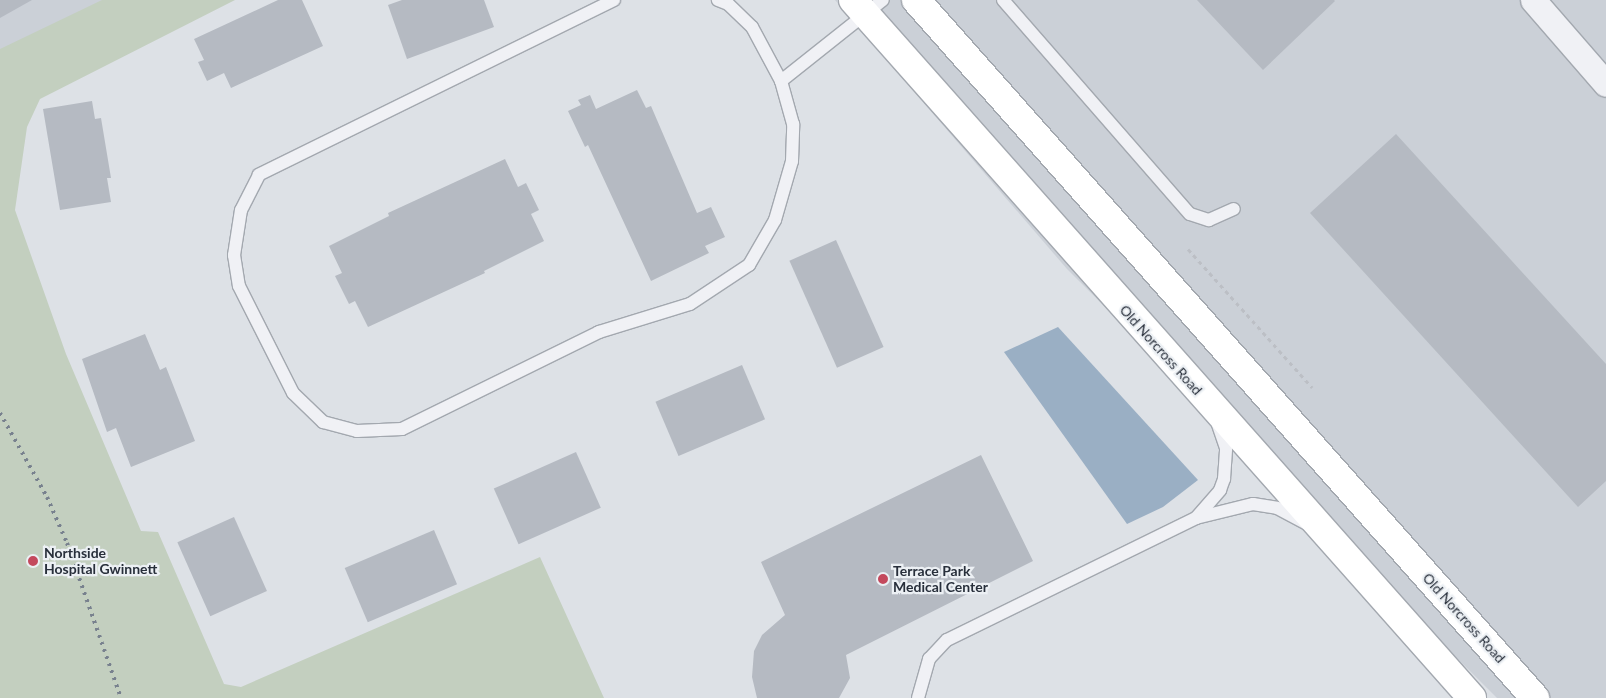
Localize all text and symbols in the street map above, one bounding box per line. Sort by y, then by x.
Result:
street label: Old Norcross Road [1116,302,1206,398]
place label: Northside Hospital Gwinnett [44,545,157,578]
marker: Northside Hospital Gwinnett [26,554,40,568]
place label: Terrace Park Medical Center [893,563,988,596]
street label: Old Norcross Road [1419,570,1509,666]
marker: Terrace Park Medical Center [877,573,889,585]

